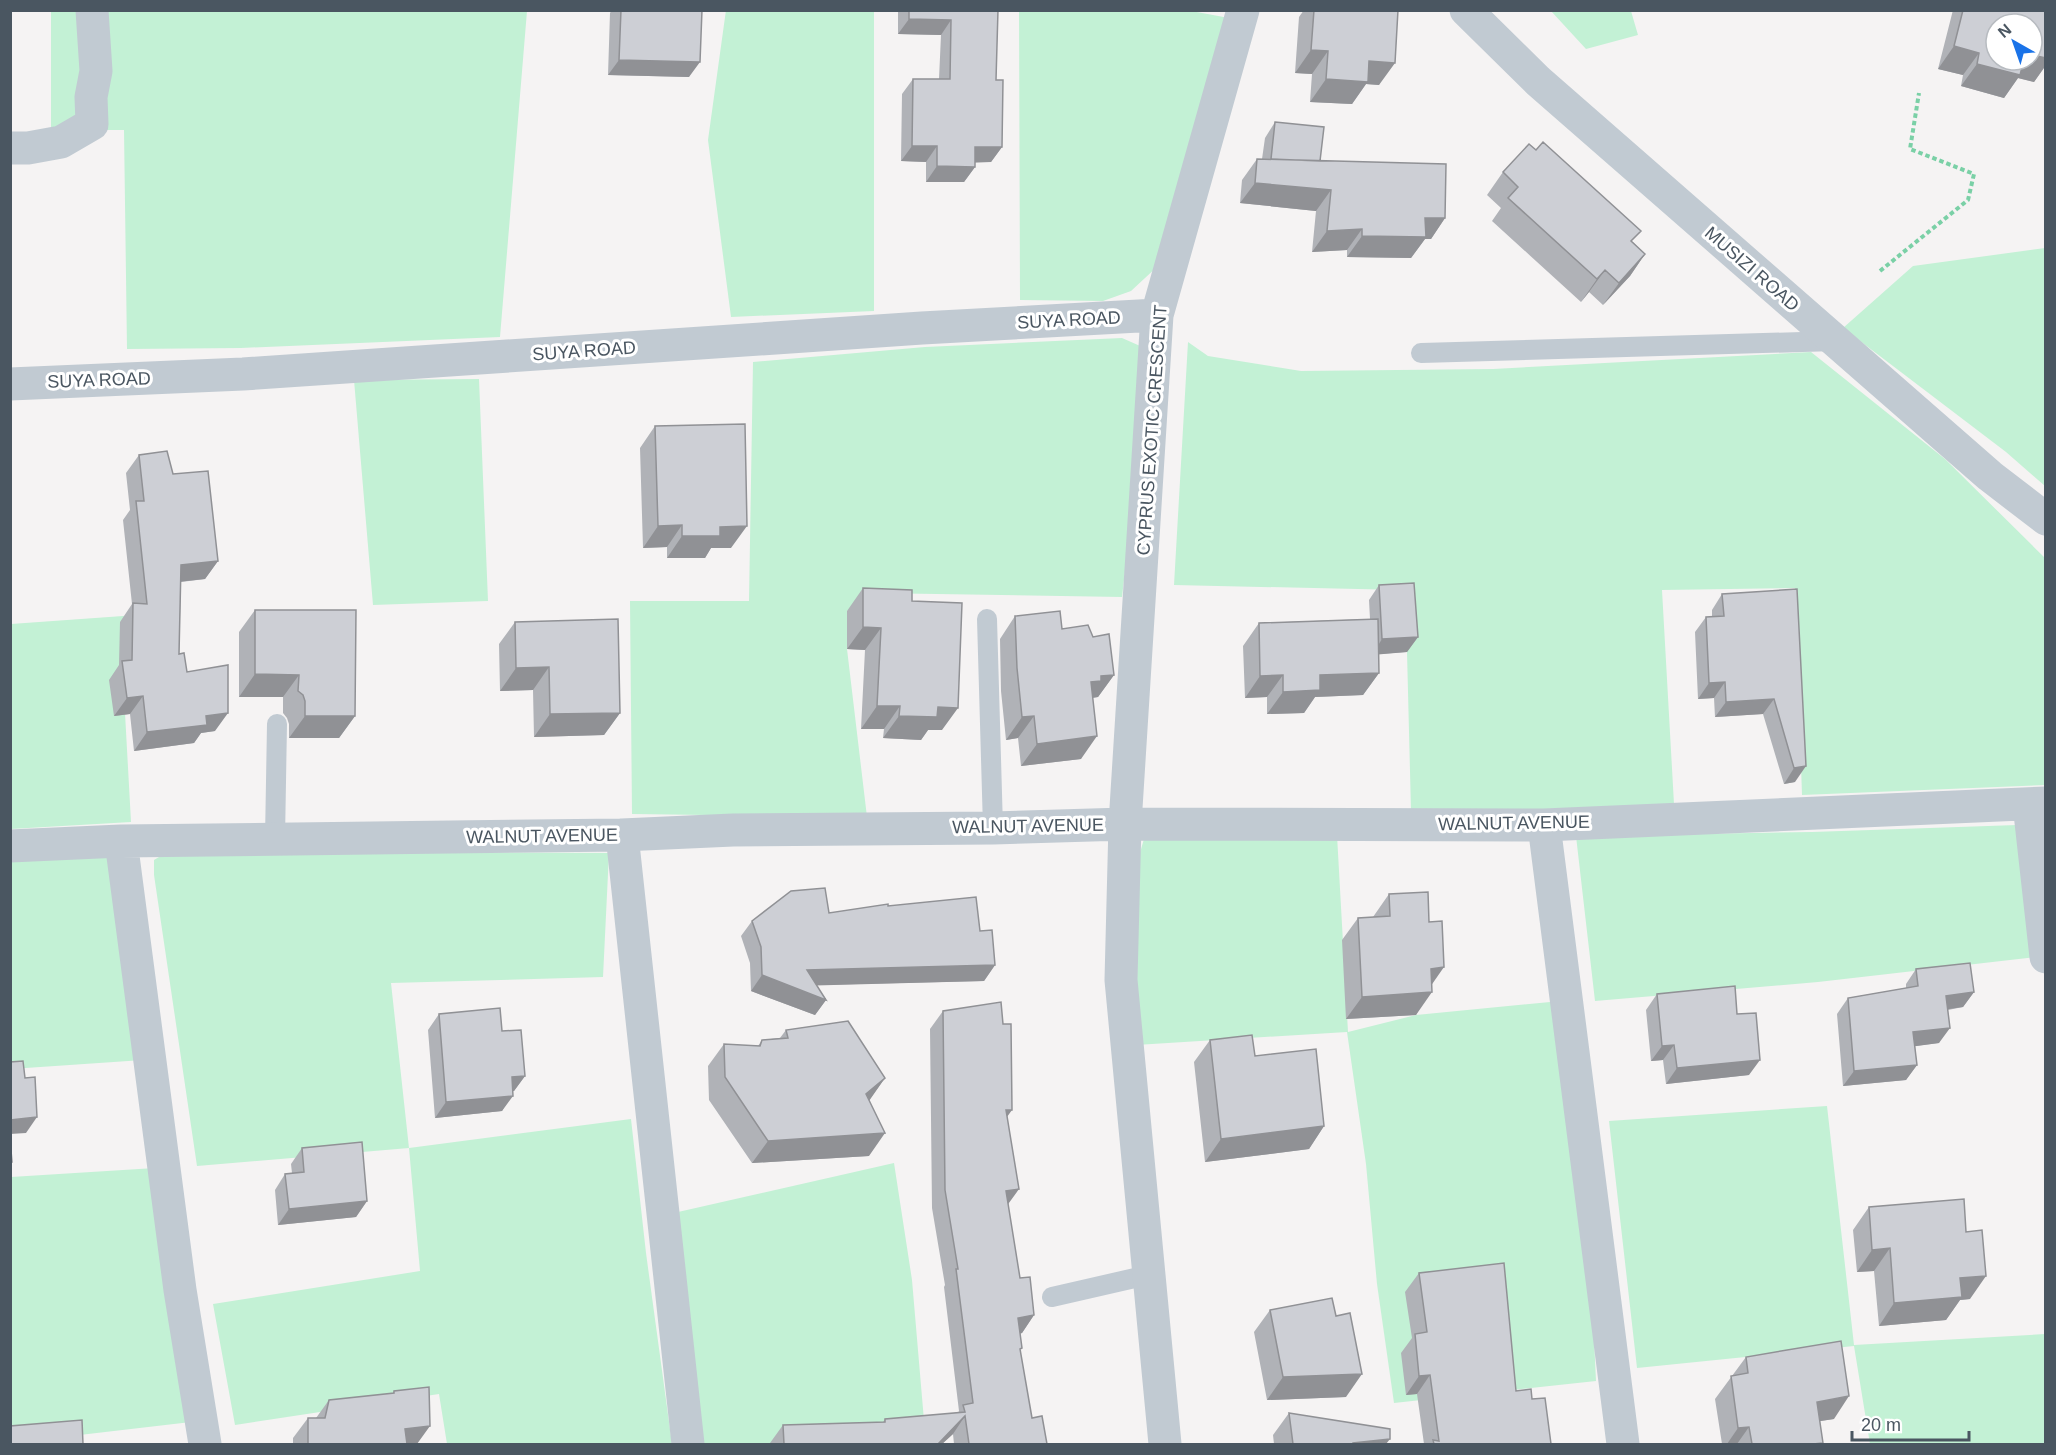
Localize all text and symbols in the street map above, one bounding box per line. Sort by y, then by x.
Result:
north arrow [1984,12,2044,72]
text: N [1995,21,2015,41]
street label: MUSIZI ROAD [1701,223,1803,315]
street label: CYPRUS EXOTIC CRESCENT [1133,304,1171,556]
street label: SUYA ROAD [1017,307,1121,333]
street label: SUYA ROAD [532,337,636,365]
street label: SUYA ROAD [47,368,151,392]
street label: WALNUT AVENUE [1438,812,1590,834]
street label: WALNUT AVENUE [952,815,1104,837]
street label: WALNUT AVENUE [466,825,618,847]
scale bar [1852,1404,1969,1442]
text: 20 m [1861,1415,1901,1435]

